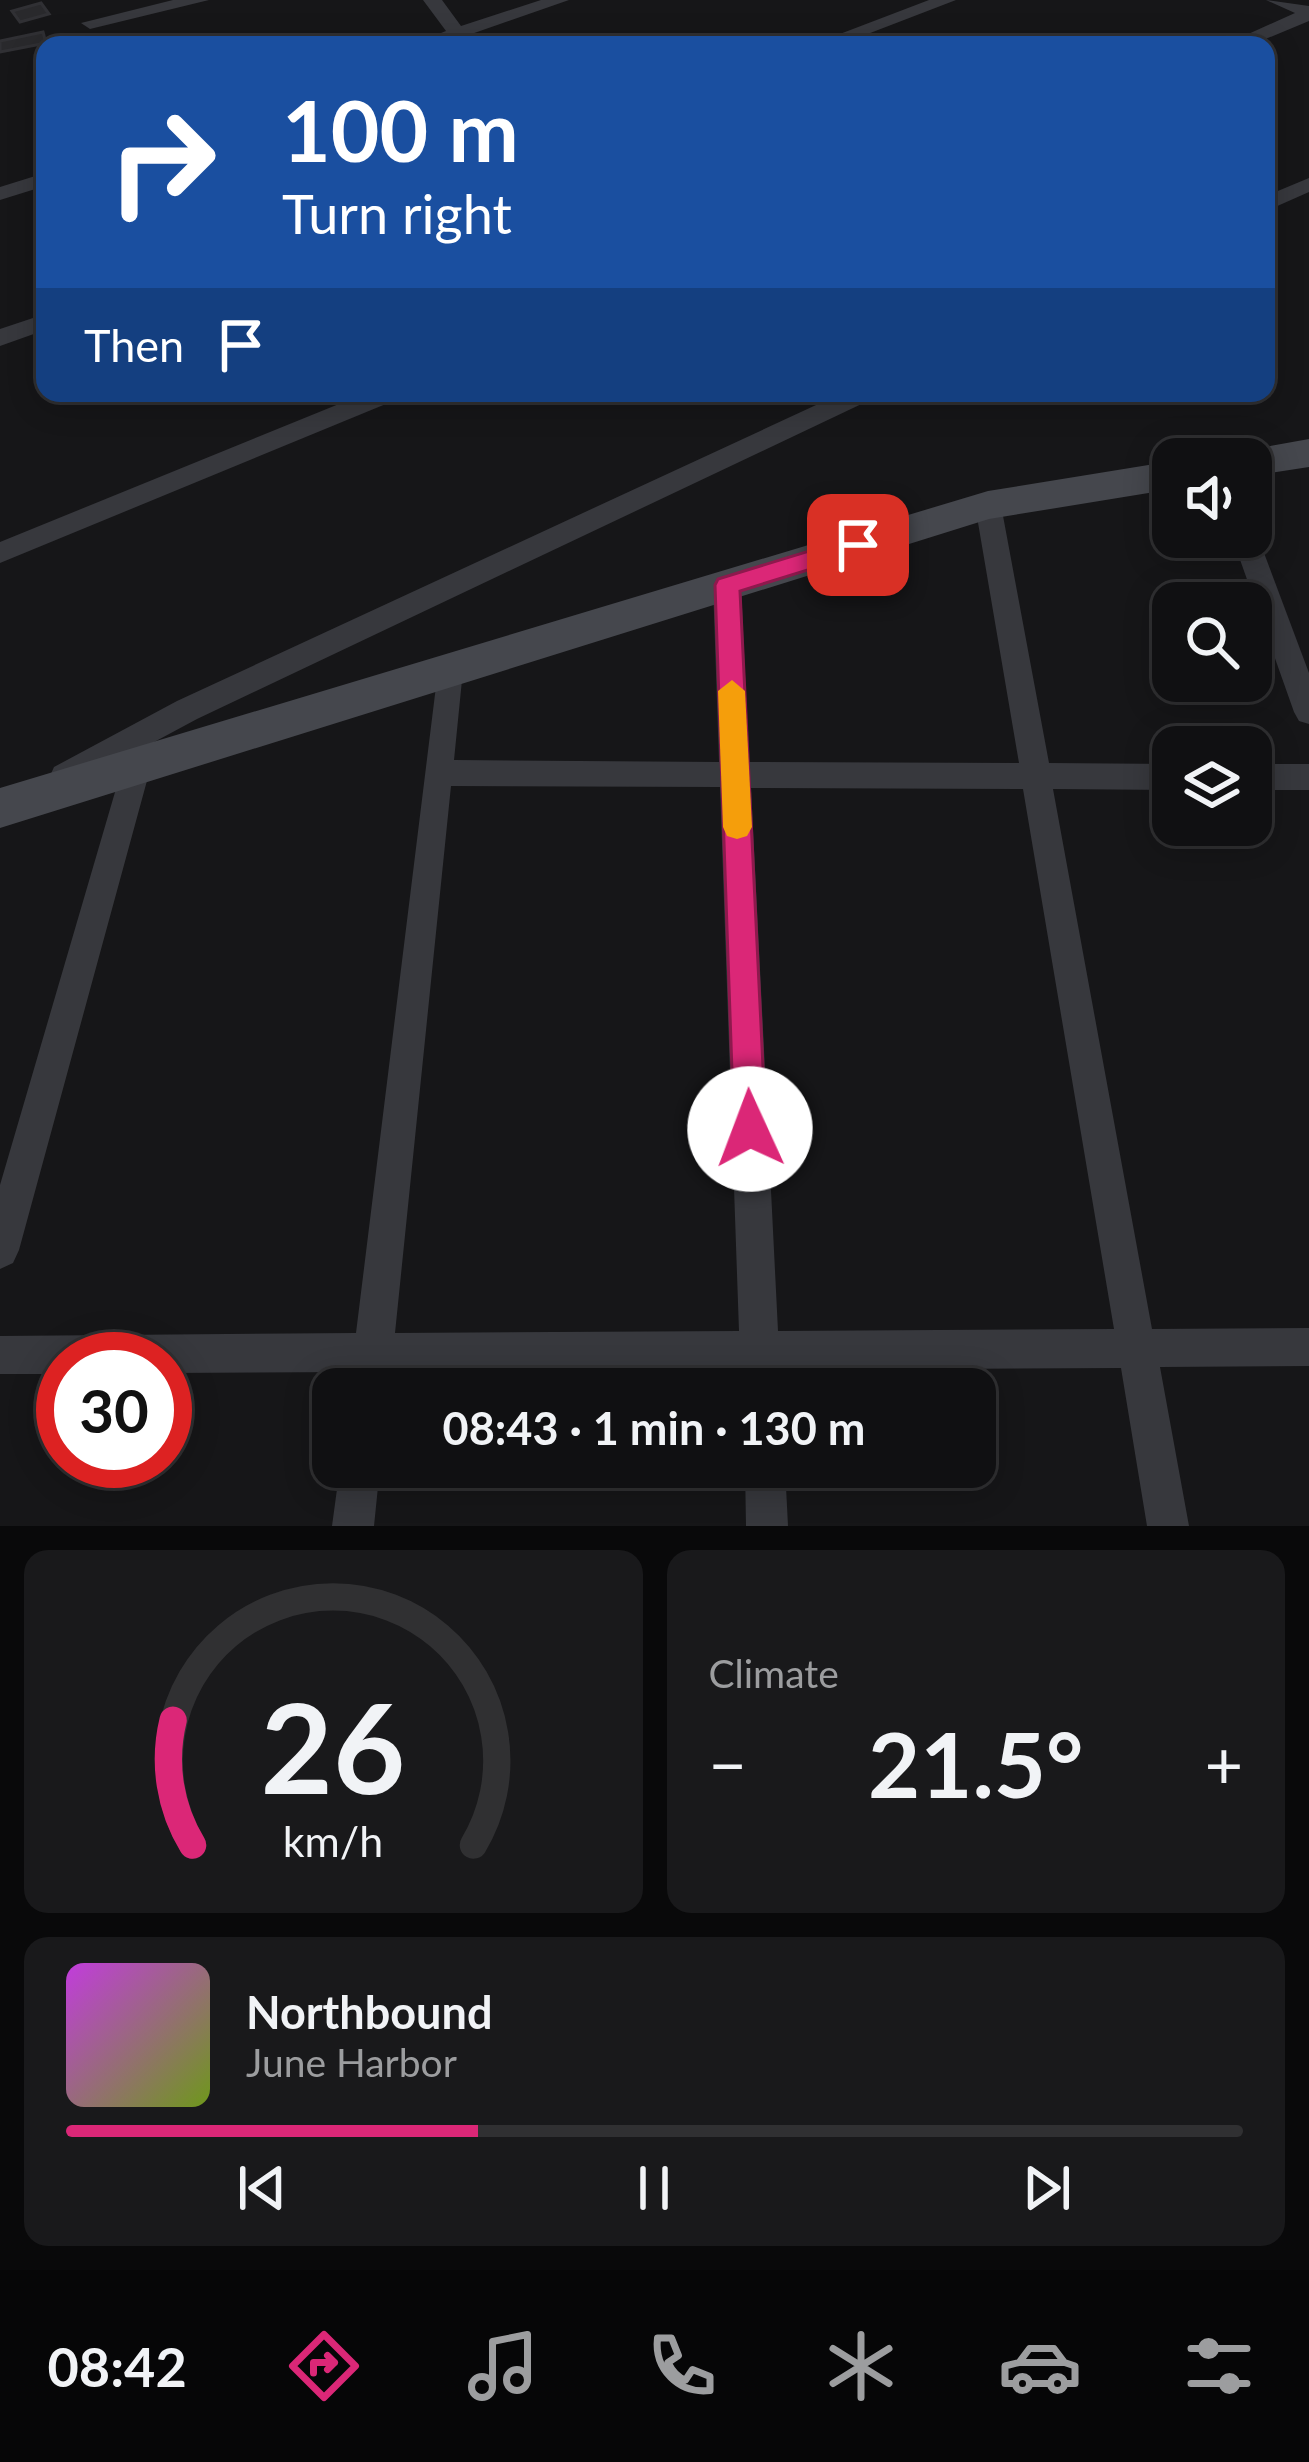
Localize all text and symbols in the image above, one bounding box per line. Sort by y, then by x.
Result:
text: 100 m [282,79,519,180]
icon: right [84,84,240,240]
text: Turn right [282,181,512,246]
icon: arrive [208,312,274,378]
text: Then [84,318,184,372]
map controls [1152,438,1272,846]
button: sound [1152,438,1272,558]
pin [807,494,909,596]
icon: arrive [825,512,891,578]
button: search [1152,582,1272,702]
button: layers [1152,726,1272,846]
position arrow [687,1066,813,1192]
speed limit sign: 30 [36,1332,192,1488]
text: 08:43 · 1 min · 130 m [443,1401,865,1455]
text: Climate [709,1650,839,1696]
text: 26 [261,1671,406,1821]
text: 21.5° [868,1709,1083,1817]
text: − [709,1724,747,1803]
text: + [1205,1724,1243,1803]
text: km/h [283,1814,383,1865]
text: Northbound [246,1985,492,2039]
text: June Harbor [246,2039,457,2085]
icon: previous [229,2155,295,2221]
icon: pause [621,2155,687,2221]
icon: next [1014,2155,1080,2221]
icon: directions [282,2324,366,2408]
icon: music [461,2324,545,2408]
icon: phone [640,2324,724,2408]
icon: climate [819,2324,903,2408]
icon: car [998,2324,1082,2408]
icon: filters [1177,2324,1261,2408]
text: 08:42 [48,2334,187,2399]

